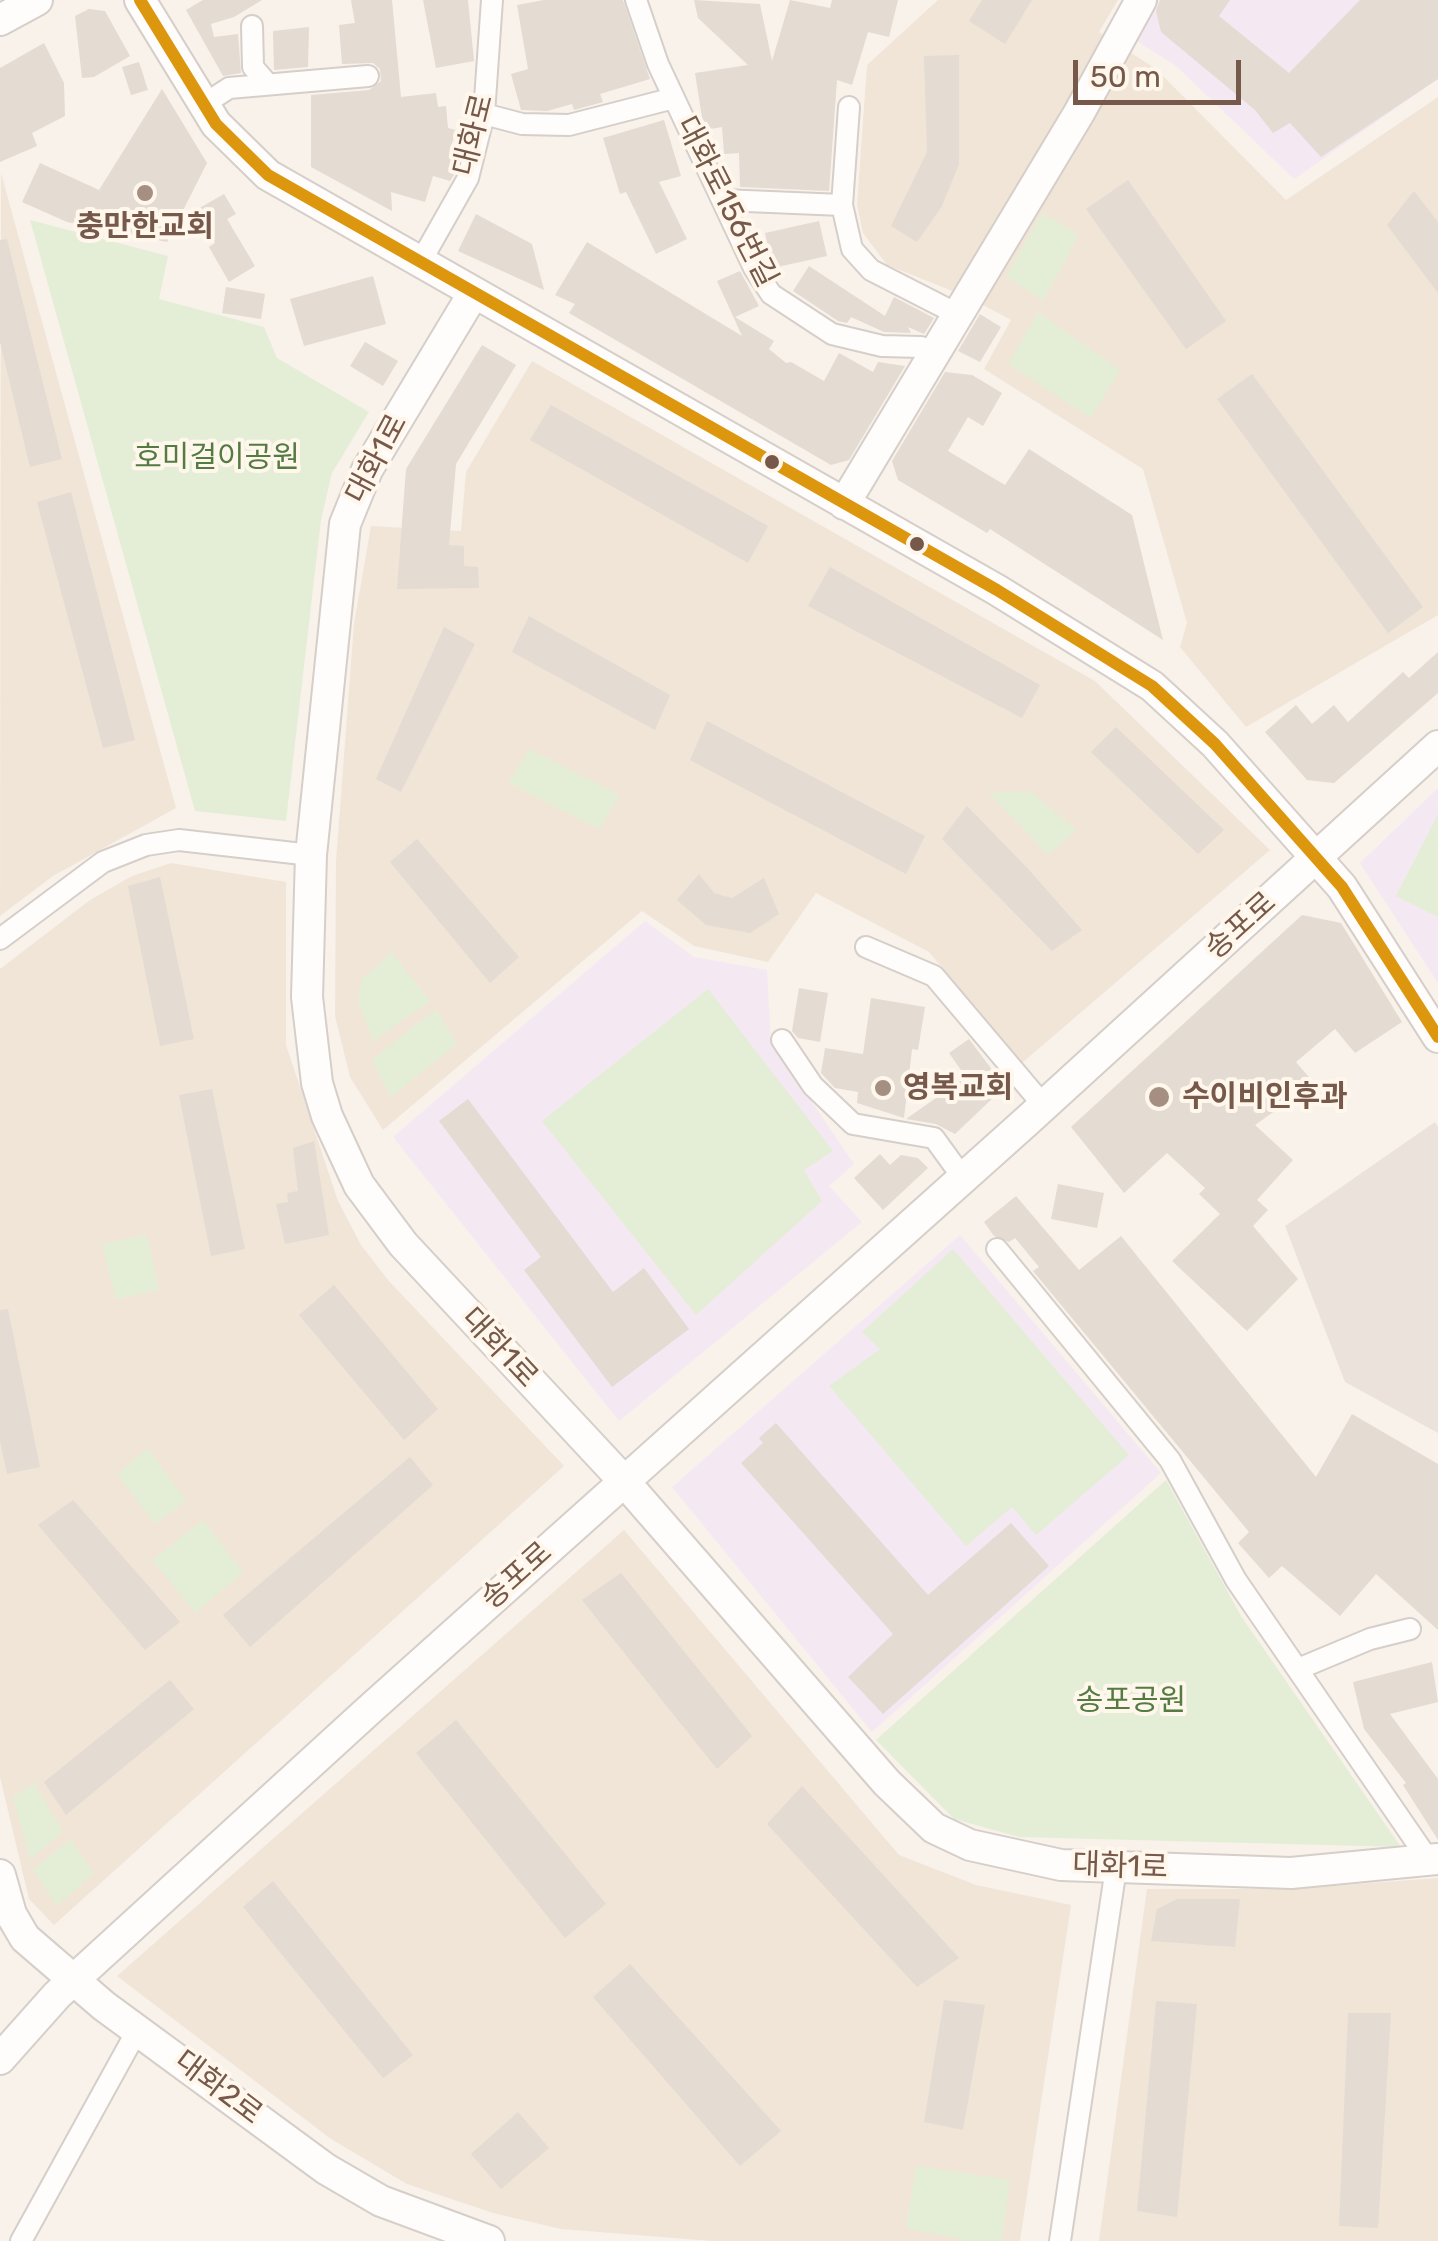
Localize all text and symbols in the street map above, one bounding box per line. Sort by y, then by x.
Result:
scale bar [1078,40,1246,102]
text: 50 m [1090,59,1161,95]
street label: 대화로 [447,90,501,180]
street label: 대화로156번길 [668,111,784,293]
marker: 충만한교회 [134,182,156,204]
place label: 충만한교회 [76,209,214,245]
street label: 대화1로 [339,408,415,510]
park label: 호미걸이공원 [134,440,300,476]
unlabelled marker [762,452,782,472]
unlabelled marker [907,534,927,554]
street label: 송포로 [1198,885,1284,967]
place label: 영복교회 [903,1070,1013,1106]
marker: 영복교회 [872,1077,894,1099]
place label: 수이비인후과 [1182,1079,1348,1115]
marker: 수이비인후과 [1146,1084,1172,1110]
street label: 대화1로 [453,1301,545,1395]
street label: 송포로 [474,1535,560,1617]
park label: 송포공원 [1076,1683,1186,1719]
street label: 대화1로 [1072,1847,1168,1887]
street label: 대화2로 [167,2043,269,2133]

